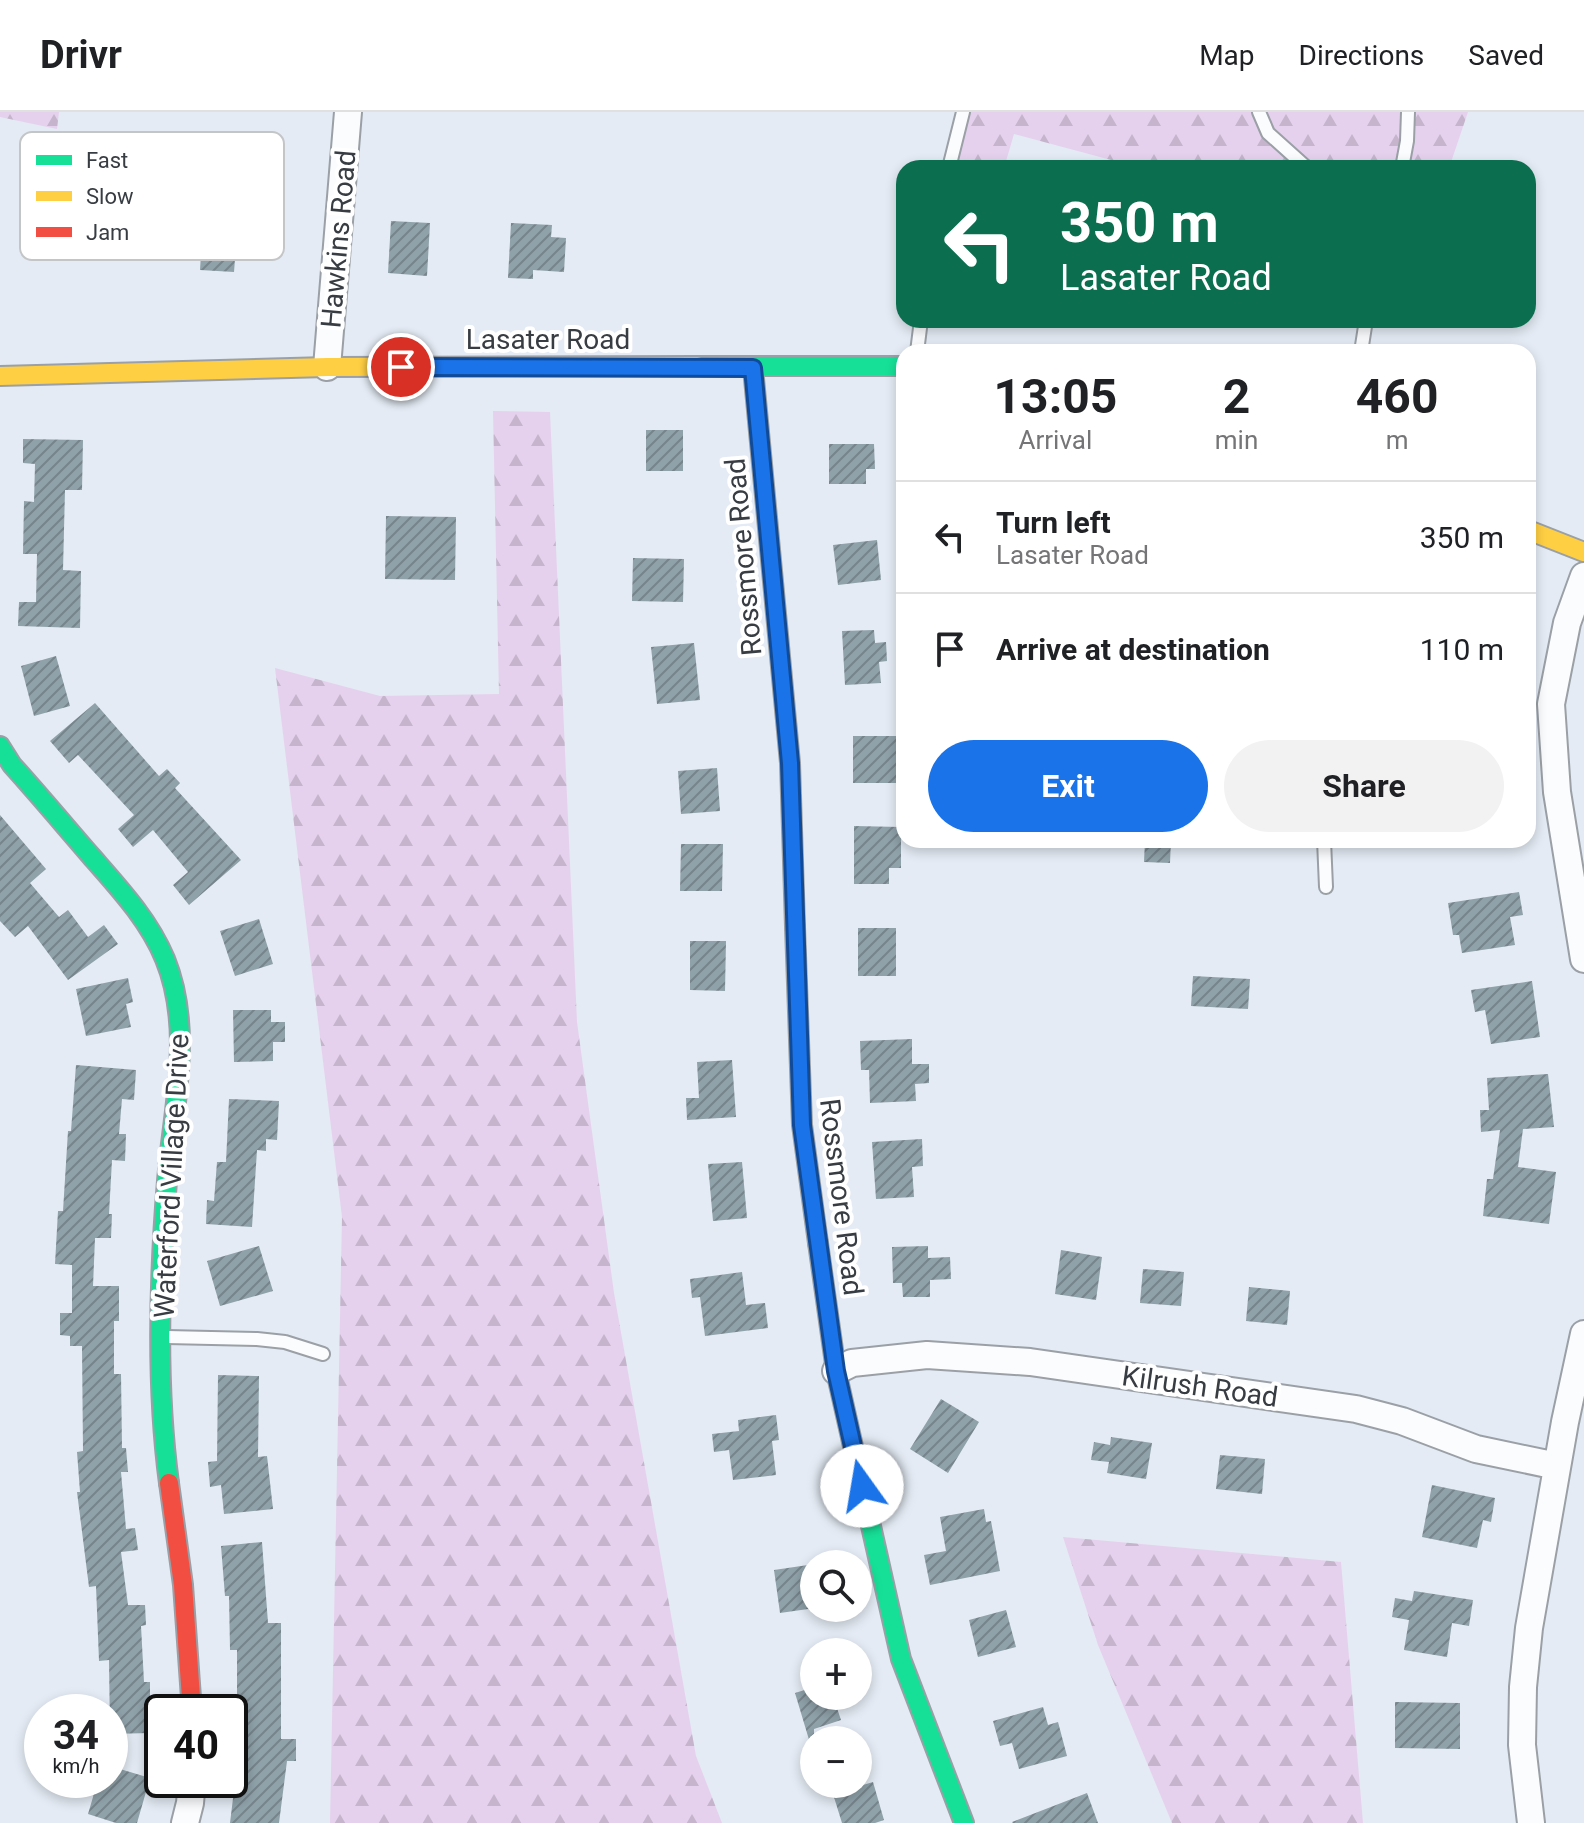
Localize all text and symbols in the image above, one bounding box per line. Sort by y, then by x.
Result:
text: Drivr [40,33,122,77]
text: Map [1199,39,1255,72]
text: Directions [1299,39,1424,72]
text: Saved [1468,39,1544,72]
legend [20,132,284,260]
text: Fast [86,148,128,173]
street label: Hawkins Road [314,149,363,329]
text: Slow [86,184,134,209]
text: 350 m [1060,190,1219,256]
icon: left [928,192,1032,296]
text: Jam [86,220,129,245]
text: Lasater Road [1060,257,1272,299]
street label: Lasater Road [466,323,630,356]
pin [367,333,435,401]
icon: arrive [379,345,423,389]
text: 13:05 [994,368,1117,425]
text: 2 [1223,368,1250,425]
text: 460 [1356,368,1438,425]
text: Arrival [1019,425,1092,455]
text: min [1215,425,1258,455]
text: m [1386,425,1409,455]
street label: Rossmore Road [718,457,769,657]
text: Turn left [996,505,1111,540]
icon: left [928,515,972,559]
text: 350 m [1420,520,1504,555]
text: Lasater Road [996,540,1149,570]
icon: arrive [928,627,972,671]
text: Arrive at destination [996,632,1270,667]
text: 110 m [1420,632,1504,667]
button: Exit [928,740,1208,832]
button: Share [1224,740,1504,832]
street label: Waterford Village Drive [148,1033,195,1319]
street label: Rossmore Road [813,1097,870,1297]
street label: Kilrush Road [1120,1359,1280,1414]
position arrow [820,1444,904,1528]
map controls [800,1550,872,1798]
button: search [800,1550,872,1622]
button: + [800,1638,872,1710]
speed limit sign: 40 [144,1694,248,1798]
text: 34 [53,1712,99,1759]
button: − [800,1726,872,1798]
text: km/h [53,1754,99,1778]

